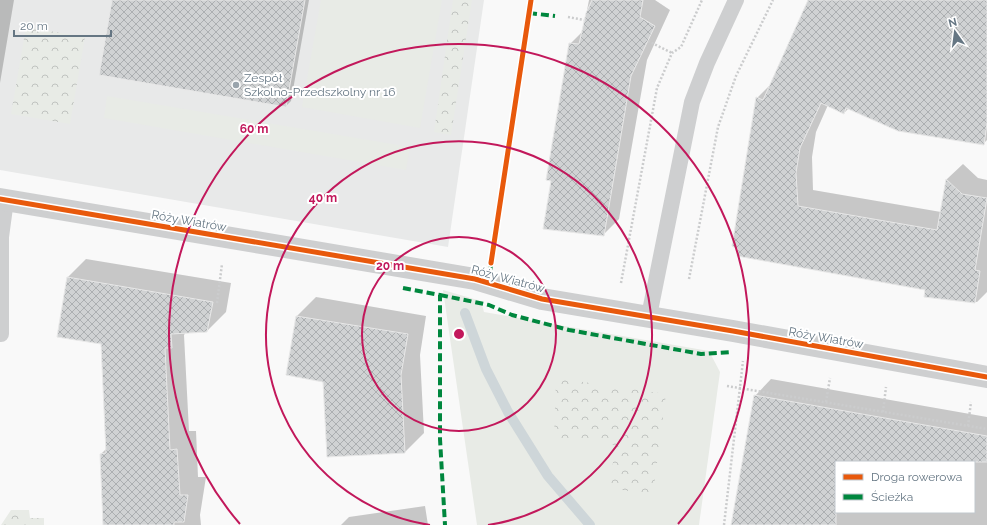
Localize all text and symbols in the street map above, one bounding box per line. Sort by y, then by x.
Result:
scale bar [14,12,111,38]
north arrow [935,12,975,52]
text: N [947,15,958,30]
text: 20 m [20,19,48,33]
place label: Zespół Szkolno-Przedszkolny nr 16 [244,71,395,99]
marker: Zespół Szkolno-Przedszkolny nr 16 [231,80,241,90]
text: 60 m [240,122,268,136]
text: 40 m [309,191,337,205]
street label: Róży Wiatrów [150,208,228,235]
text: 20 m [376,259,404,273]
street label: Róży Wiatrów [470,262,547,296]
street label: Róży Wiatrów [787,325,865,352]
centre of rings [452,327,466,341]
legend [835,461,975,513]
text: Droga rowerowa [871,470,962,484]
text: Ścieżka [871,490,913,504]

